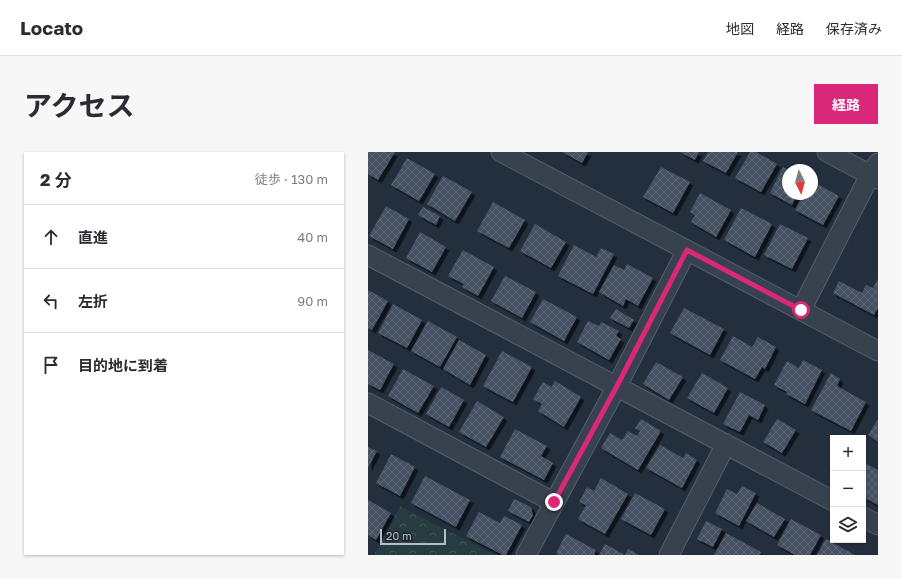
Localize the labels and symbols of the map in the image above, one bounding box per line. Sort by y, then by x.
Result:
north arrow [782,164,818,200]
route start [792,301,810,319]
route end [545,493,563,511]
scale bar [380,527,446,546]

